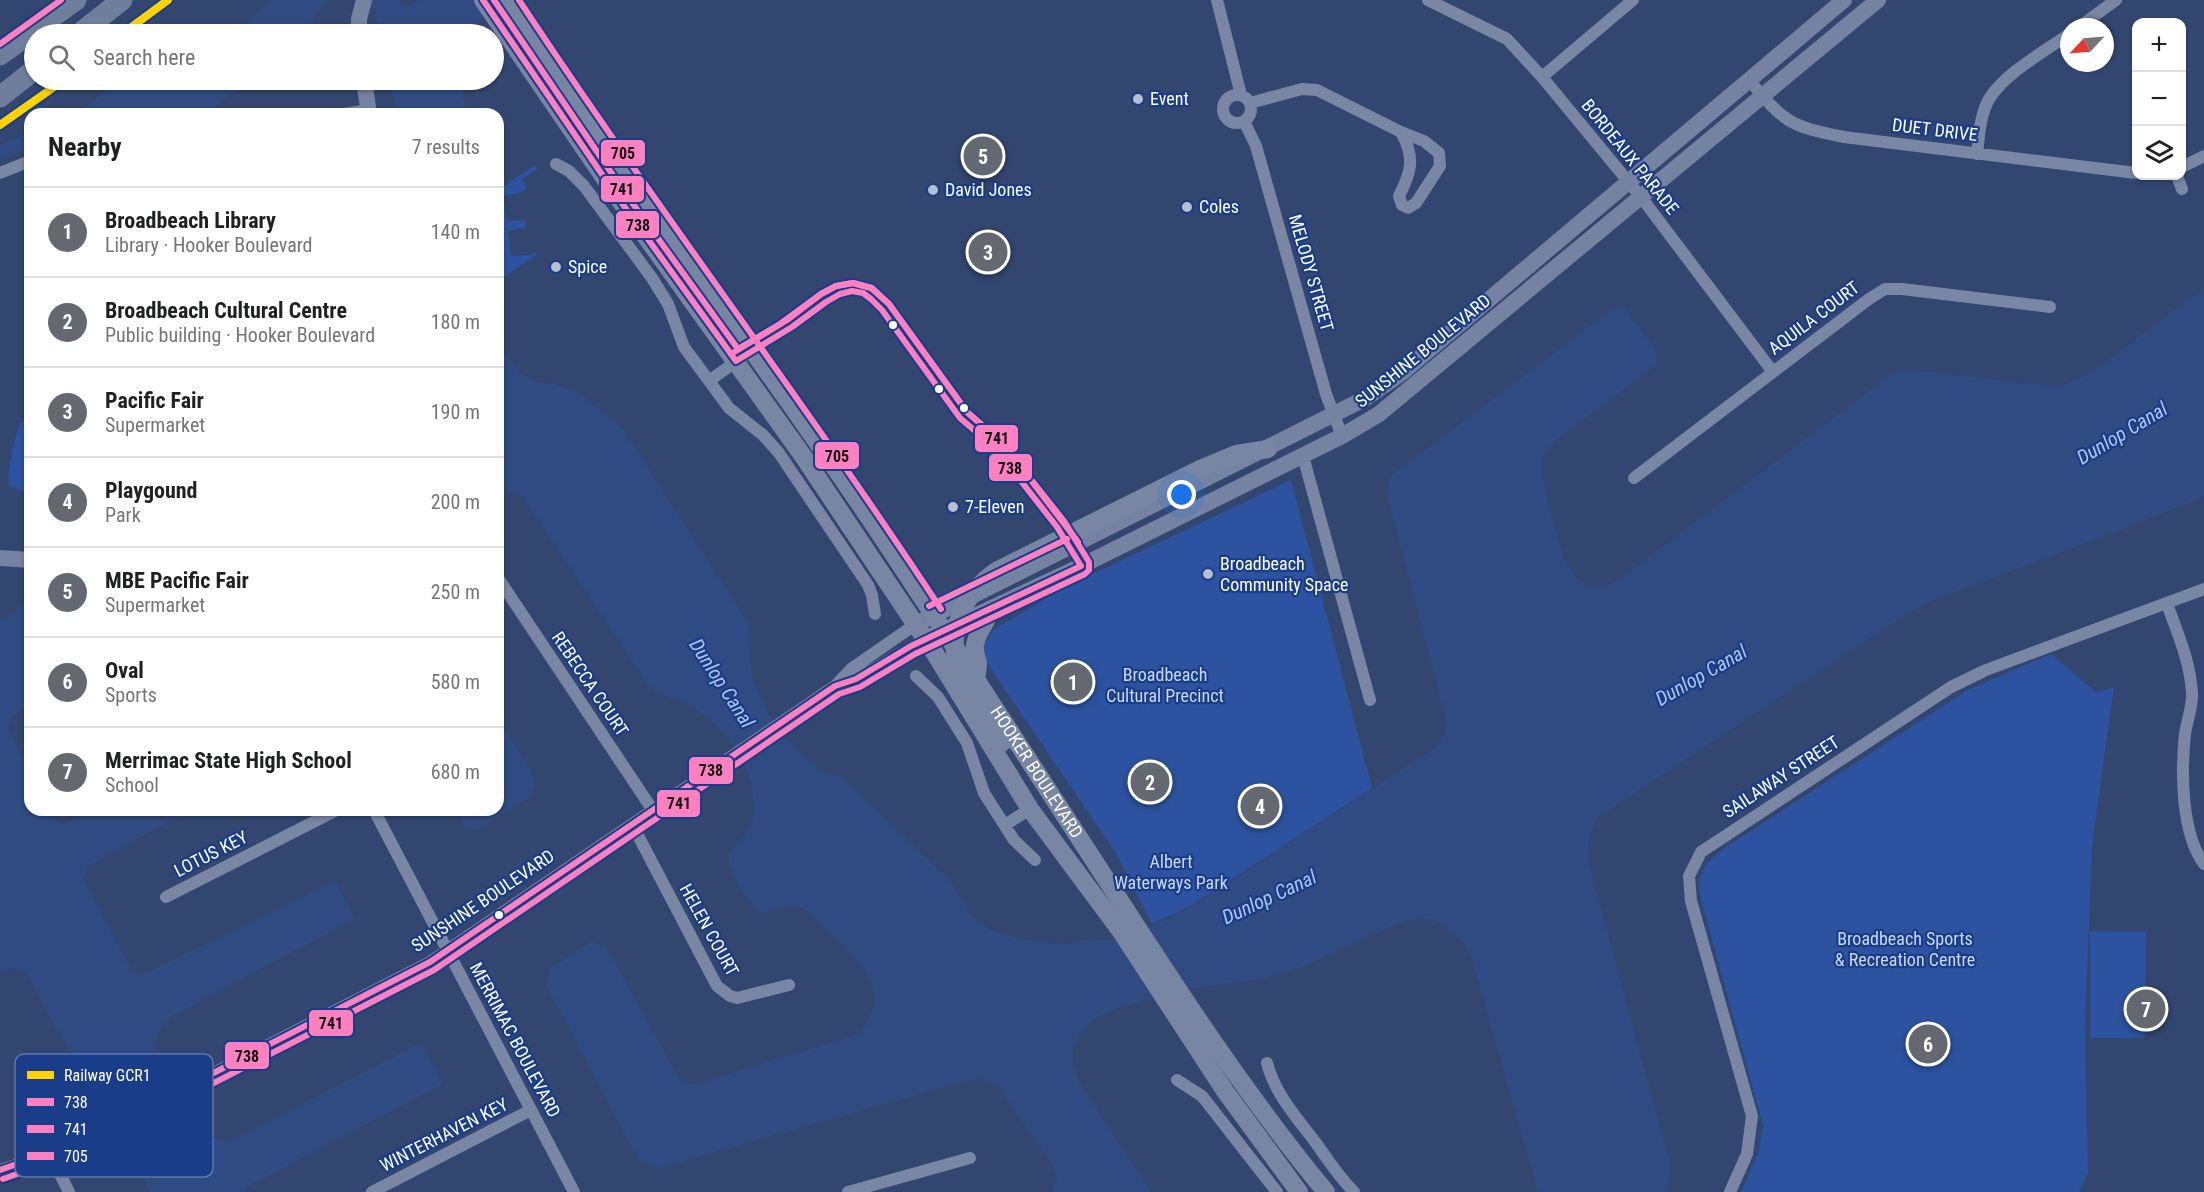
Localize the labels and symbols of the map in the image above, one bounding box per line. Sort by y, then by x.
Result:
north arrow [2060,18,2114,72]
place label: Event [1150,88,1189,109]
marker: Event [1131,92,1145,106]
street label: BORDEAUX PARADE [1578,95,1683,219]
street label: DUET DRIVE [1891,114,1979,145]
pin: 5 [964,134,1002,178]
line badge: 705 [600,139,646,167]
text: 705 [611,144,635,163]
line badge: 741 [600,175,645,203]
place label: David Jones [945,179,1032,200]
text: 741 [610,180,634,199]
marker: David Jones [926,183,940,197]
place label: Coles [1199,196,1239,217]
marker: Coles [1180,200,1194,214]
line badge: 738 [615,210,660,239]
street label: MELODY STREET [1285,212,1338,334]
text: 738 [626,216,650,235]
pin: 3 [968,230,1008,274]
place label: Spice [568,256,607,277]
marker: Spice [549,260,563,274]
street label: AQUILA COURT [1764,277,1863,359]
street label: SUNSHINE BOULEVARD [1351,290,1494,412]
unlabelled marker [887,319,899,331]
unlabelled marker [933,383,945,395]
water label: Dunlop Canal [2072,396,2172,469]
unlabelled marker [958,402,970,414]
line badge: 741 [974,424,1019,453]
text: 741 [985,429,1009,448]
line badge: 705 [814,441,860,470]
text: 705 [825,447,849,466]
line badge: 738 [988,453,1033,482]
text: 738 [998,459,1022,478]
your location [1167,480,1196,509]
place label: 7-Eleven [965,496,1025,517]
marker: 7-Eleven [946,500,960,514]
place label: Broadbeach Community Space [1220,553,1348,595]
marker: Broadbeach Community Space [1201,567,1215,581]
street label: REBECCA COURT [548,627,633,740]
water label: Dunlop Canal [684,634,760,733]
water label: Dunlop Canal [1651,639,1751,711]
pin: 1 [1054,660,1092,704]
park label: Broadbeach Cultural Precinct [1106,664,1224,706]
street label: HOOKER BOULEVARD [986,702,1088,842]
street label: SAILAWAY STREET [1718,731,1843,822]
line badge: 738 [688,756,734,785]
pin: 2 [1130,760,1170,804]
text: 738 [699,761,723,780]
pin: 4 [1240,784,1280,828]
line badge: 741 [656,789,701,818]
text: 741 [667,794,691,813]
street label: LOTUS KEY [170,826,252,881]
street label: SUNSHINE BOULEVARD [407,845,558,956]
park label: Albert Waterways Park [1114,851,1228,893]
water label: Dunlop Canal [1218,864,1321,929]
street label: HELEN COURT [675,880,743,980]
unlabelled marker [493,909,505,921]
park label: Broadbeach Sports & Recreation Centre [1835,928,1975,970]
street label: MERRIMAC BOULEVARD [466,959,565,1121]
pin: 7 [2126,986,2166,1032]
line badge: 741 [308,1009,354,1037]
text: 741 [319,1014,343,1033]
pin: 6 [1908,1022,1948,1066]
line badge: 738 [224,1041,270,1070]
text: 738 [235,1047,259,1066]
legend [15,1054,213,1177]
text: Railway GCR1 [64,1066,151,1085]
text: 738 [64,1093,88,1112]
street label: WINTERHAVEN KEY [376,1093,512,1176]
text: 741 [64,1120,88,1139]
text: 705 [64,1147,88,1166]

